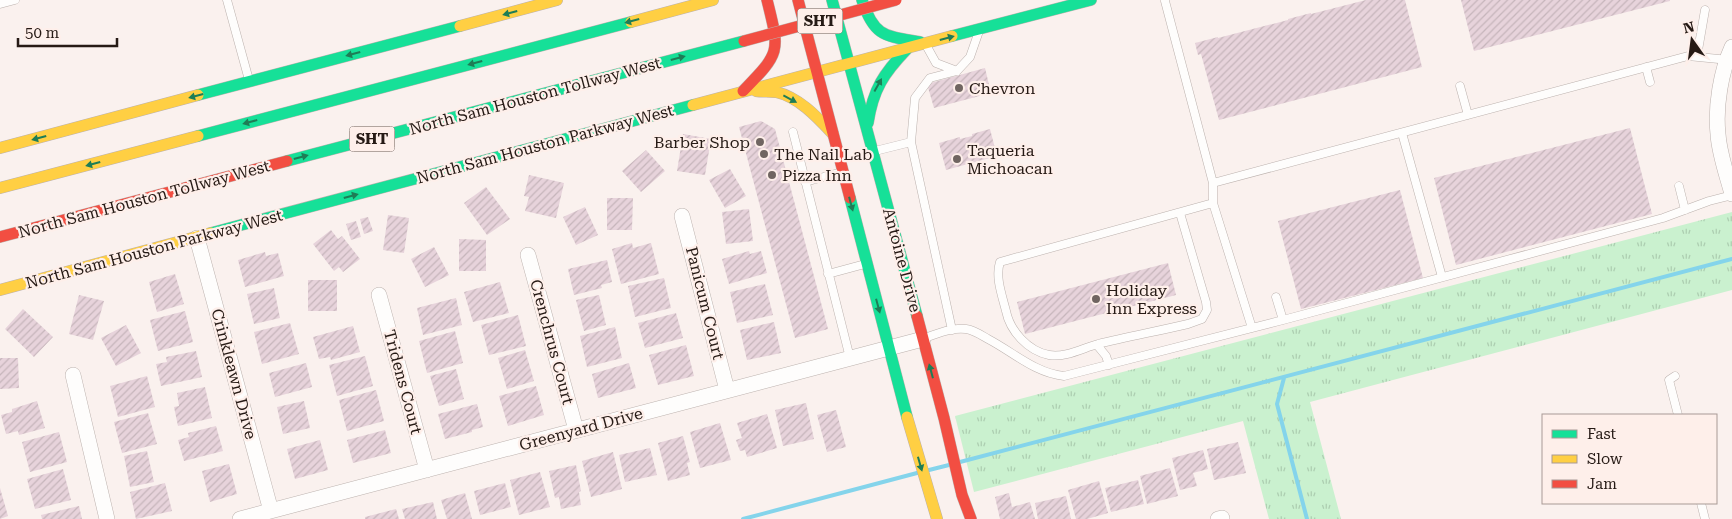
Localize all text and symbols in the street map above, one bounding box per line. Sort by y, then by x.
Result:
road number: SHT [798,8,842,34]
one-way arrow [502,9,517,17]
scale bar [18,15,116,47]
north arrow [1667,15,1717,65]
one-way arrow [625,18,640,26]
text: N [1682,18,1696,36]
text: 50 m [25,24,60,42]
one-way arrow [940,33,955,41]
one-way arrow [345,51,360,59]
street label: North Sam Houston Tollway West [407,53,663,139]
one-way arrow [671,54,686,62]
one-way arrow [468,59,483,67]
one-way arrow [874,77,882,92]
place label: Chevron [969,79,1035,98]
marker: Chevron [953,82,965,94]
one-way arrow [188,92,203,100]
one-way arrow [783,95,797,103]
street label: North Sam Houston Parkway West [414,100,676,188]
one-way arrow [243,118,258,126]
road number: SHT [350,126,394,152]
place label: Barber Shop [654,133,750,152]
one-way arrow [31,134,46,142]
marker: Barber Shop [754,136,766,148]
place label: Taqueria Michoacan [967,141,1053,178]
place label: The Nail Lab [774,145,872,164]
marker: The Nail Lab [758,148,770,160]
one-way arrow [294,153,309,161]
marker: Taqueria Michoacan [951,153,963,165]
street label: North Sam Houston Tollway West [16,156,272,242]
one-way arrow [86,160,101,168]
place label: Pizza Inn [782,166,852,185]
marker: Pizza Inn [766,169,778,181]
one-way arrow [344,192,359,200]
one-way arrow [848,196,856,211]
street label: North Sam Houston Parkway West [23,205,285,293]
street label: Antoine Drive [879,206,925,314]
street label: Panicum Court [682,245,728,361]
street label: Crenchrus Court [526,277,578,407]
place label: Holiday Inn Express [1106,281,1197,318]
marker: Holiday Inn Express [1090,293,1102,305]
one-way arrow [874,298,882,313]
street label: Crinkleawn Drive [207,307,261,442]
street label: Tridens Court [380,328,426,436]
one-way arrow [927,364,935,379]
street label: Greenyard Drive [517,403,645,455]
legend [1542,414,1717,504]
text: Fast [1587,425,1617,443]
text: Slow [1587,450,1623,468]
one-way arrow [917,456,925,471]
text: Jam [1587,475,1617,493]

